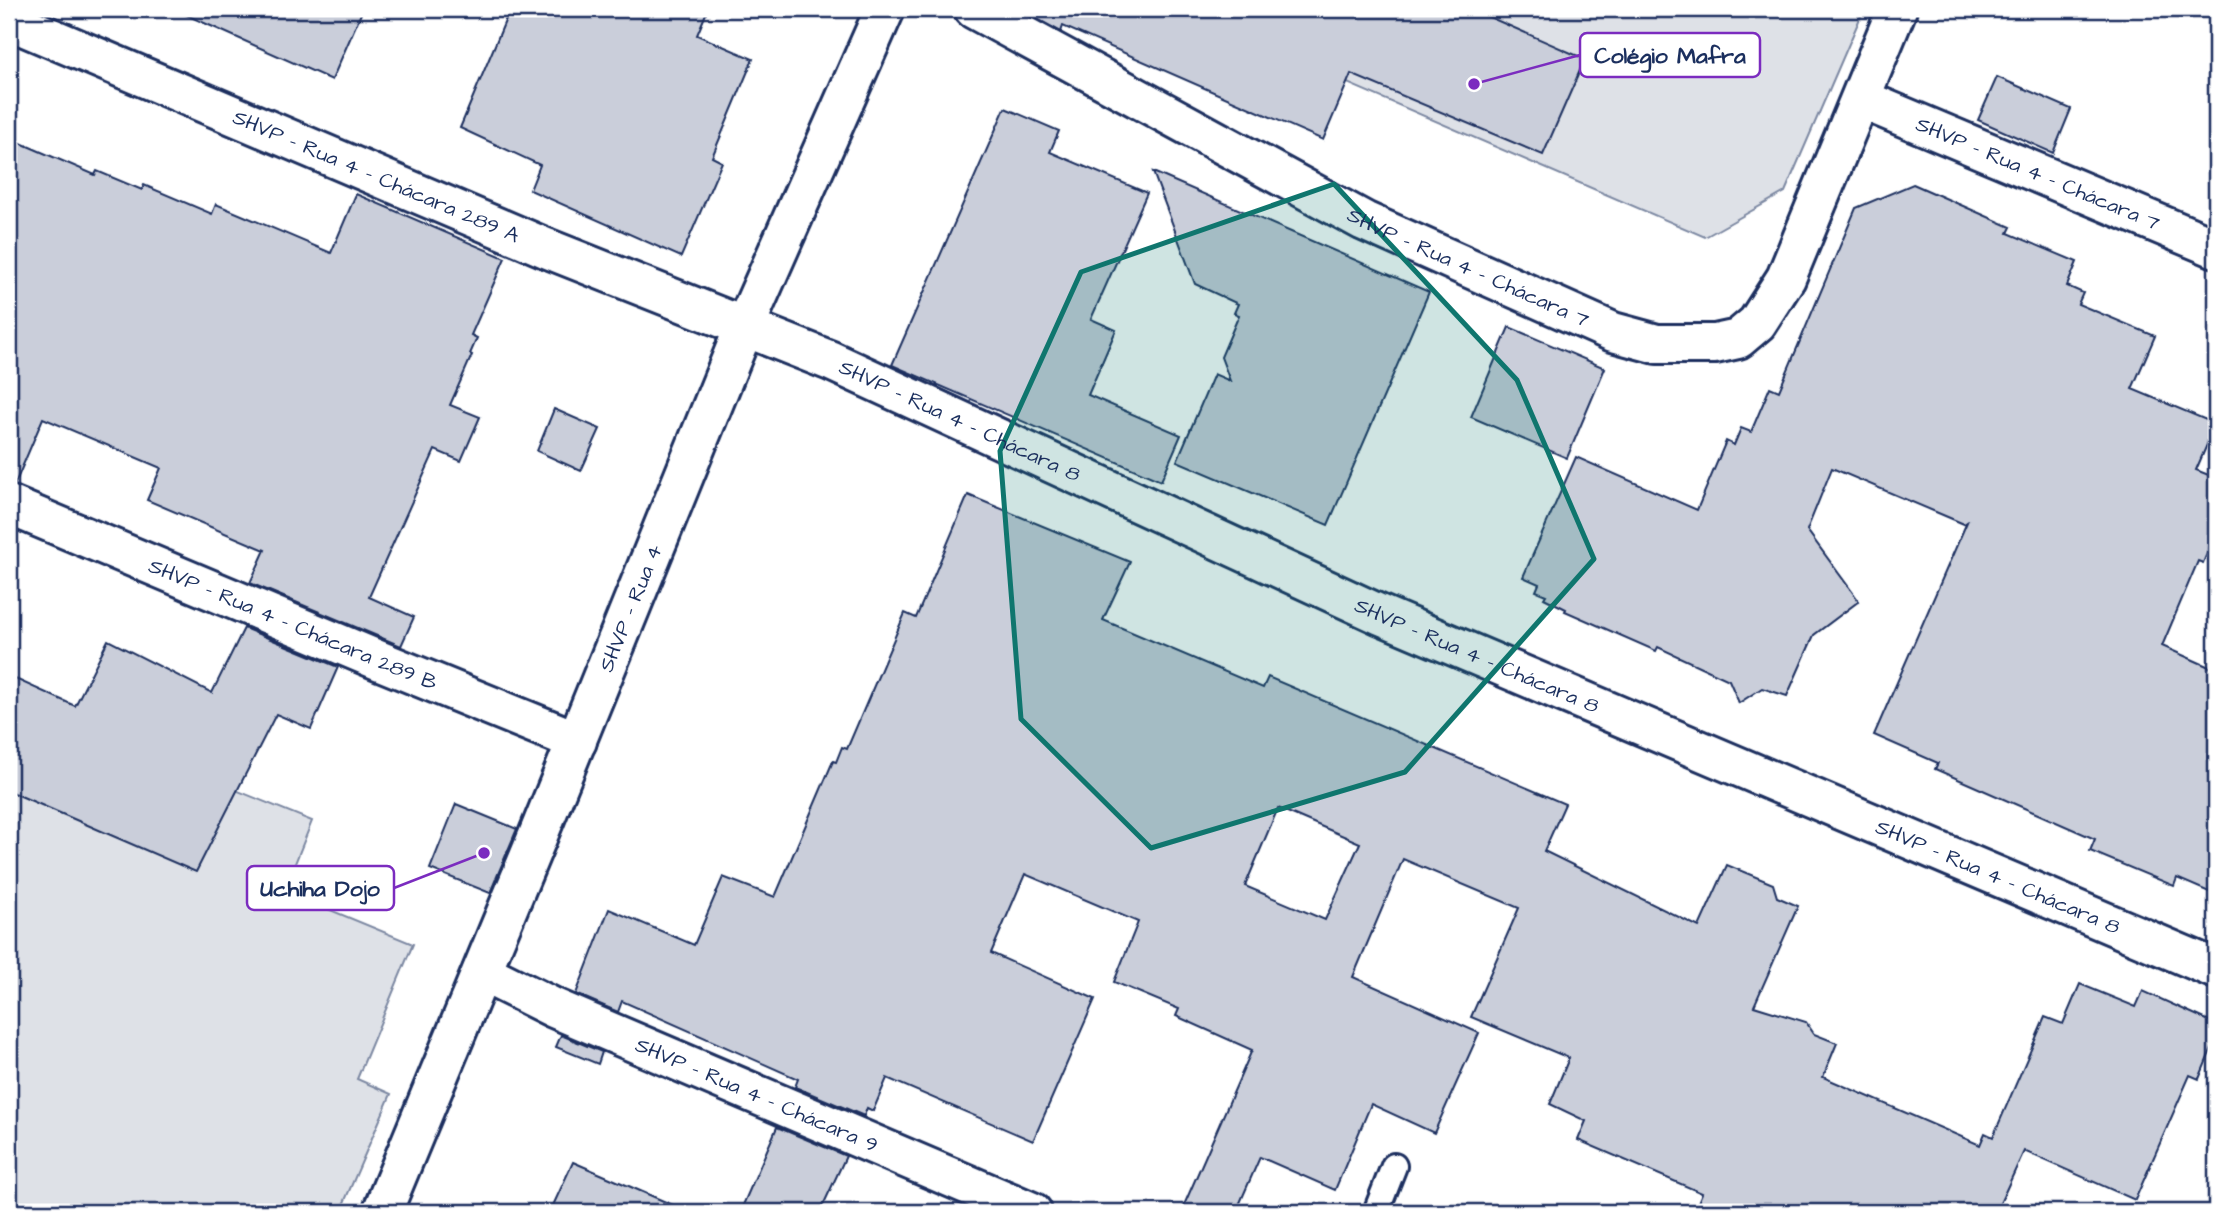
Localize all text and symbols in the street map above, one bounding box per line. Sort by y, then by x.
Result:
callout: Colégio Mafra [1580,33,1760,77]
text: Colégio Mafra [1594,40,1746,73]
street label: SHVP - Rua 4 - Chácara 289 A [228,103,524,250]
street label: SHVP - Rua 4 - Chácara 7 [1911,110,2164,238]
street label: SHVP - Rua 4 - Chácara 7 [1342,201,1594,335]
street label: SHVP - Rua 4 - Chácara 8 [834,353,1085,489]
street label: SHVP - Rua 4 [592,540,670,676]
street label: SHVP - Rua 4 - Chácara 289 B [144,551,442,698]
street label: SHVP - Rua 4 - Chácara 8 [1350,591,1604,721]
street label: SHVP - Rua 4 - Chácara 8 [1871,812,2125,942]
callout: Uchiha Dojo [247,866,394,910]
text: Uchiha Dojo [260,873,380,905]
street label: SHVP - Rua 4 - Chácara 9 [631,1030,882,1160]

